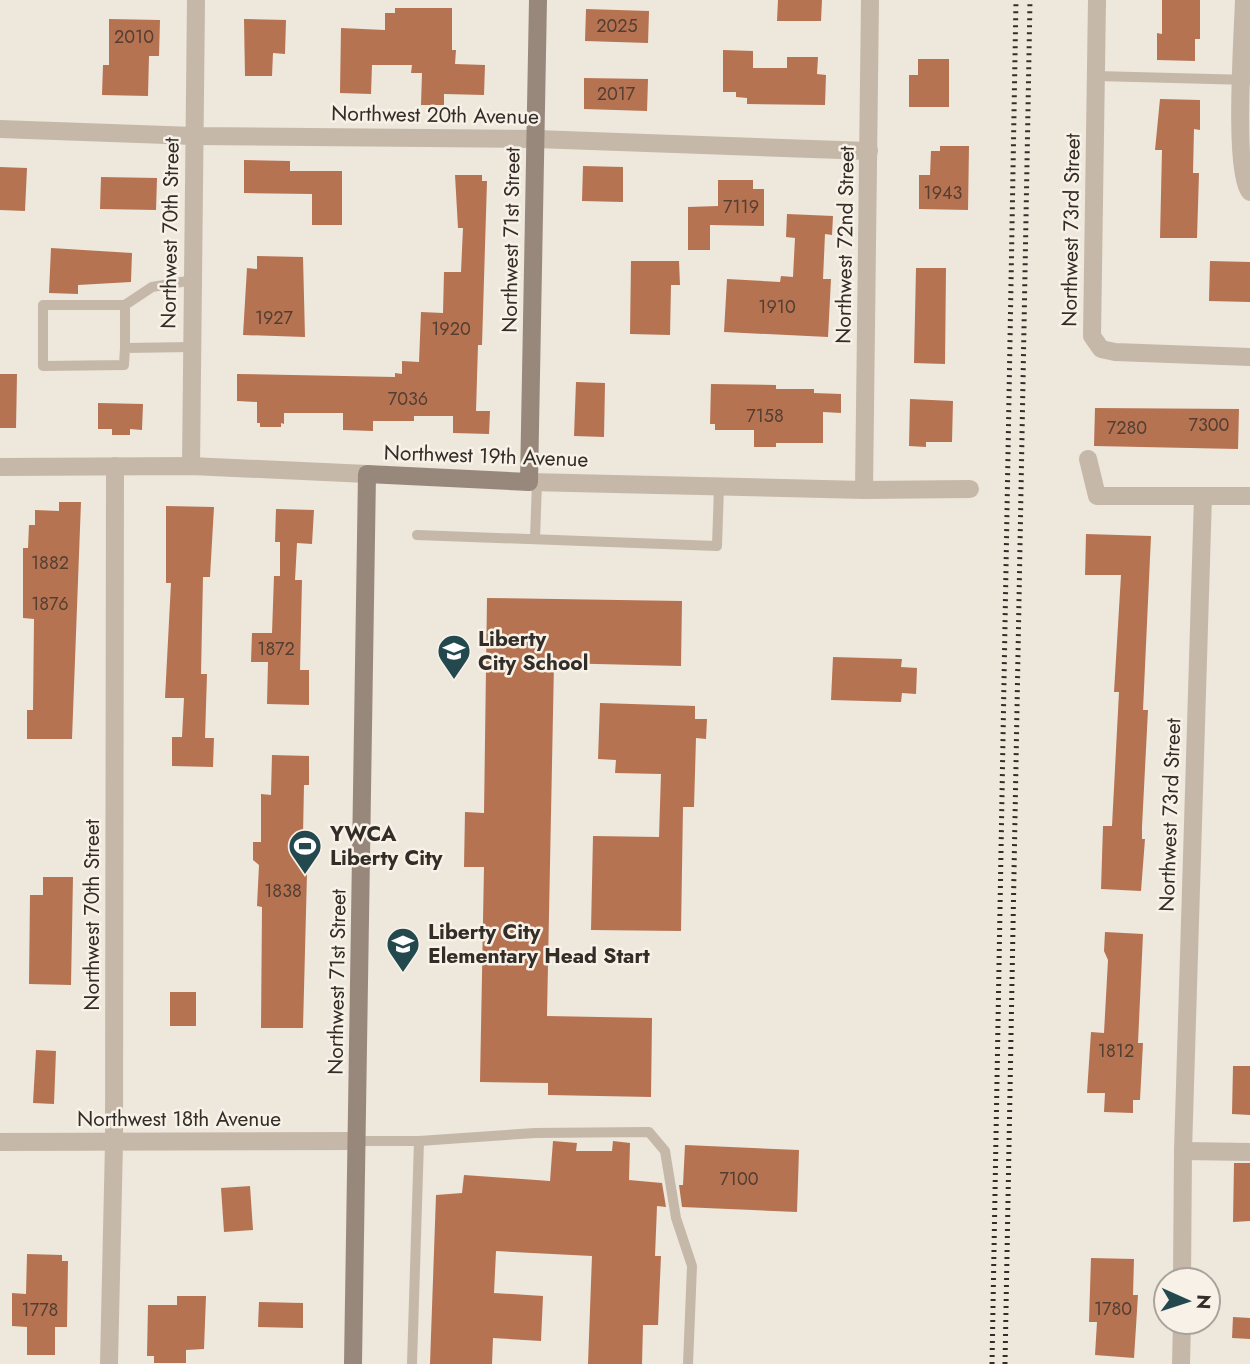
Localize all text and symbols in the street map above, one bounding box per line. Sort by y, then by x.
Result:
house number: 2025 [596,13,638,39]
house number: 2010 [114,24,154,50]
house number: 2017 [597,81,636,107]
street label: Northwest 20th Avenue [331,98,539,132]
street label: Northwest 73rd Street [1054,133,1088,327]
street label: Northwest 70th Street [153,137,187,329]
street label: Northwest 72nd Street [828,146,862,344]
street label: Northwest 71st Street [494,147,528,333]
house number: 1943 [924,180,963,206]
house number: 7119 [723,194,759,220]
house number: 1910 [758,294,796,320]
house number: 1927 [255,305,294,331]
house number: 1920 [431,316,471,342]
house number: 7036 [388,386,428,412]
house number: 7158 [746,403,784,429]
house number: 7300 [1189,412,1230,438]
house number: 7280 [1107,415,1147,441]
street label: Northwest 19th Avenue [383,437,589,475]
house number: 1882 [31,550,69,576]
house number: 1876 [31,591,69,617]
place label: Liberty City School [478,624,588,678]
school or university icon: Liberty City School [435,632,473,681]
house number: 1872 [257,636,295,662]
street label: Northwest 73rd Street [1152,718,1188,912]
street label: Northwest 70th Street [77,819,107,1011]
place label: YWCA Liberty City [329,819,444,873]
sports icon: YWCA Liberty City [286,827,324,876]
house number: 1838 [264,878,302,904]
street label: Northwest 71st Street [320,889,354,1075]
place label: Liberty City Elementary Head Start [428,917,650,971]
school or university icon: Liberty City Elementary Head Start [384,925,422,974]
house number: 1812 [1098,1038,1134,1064]
street label: Northwest 18th Avenue [77,1104,281,1134]
house number: 7100 [719,1166,759,1192]
north arrow [1152,1266,1222,1336]
text: N [1190,1294,1217,1310]
house number: 1780 [1094,1296,1132,1322]
house number: 1778 [22,1297,58,1323]

